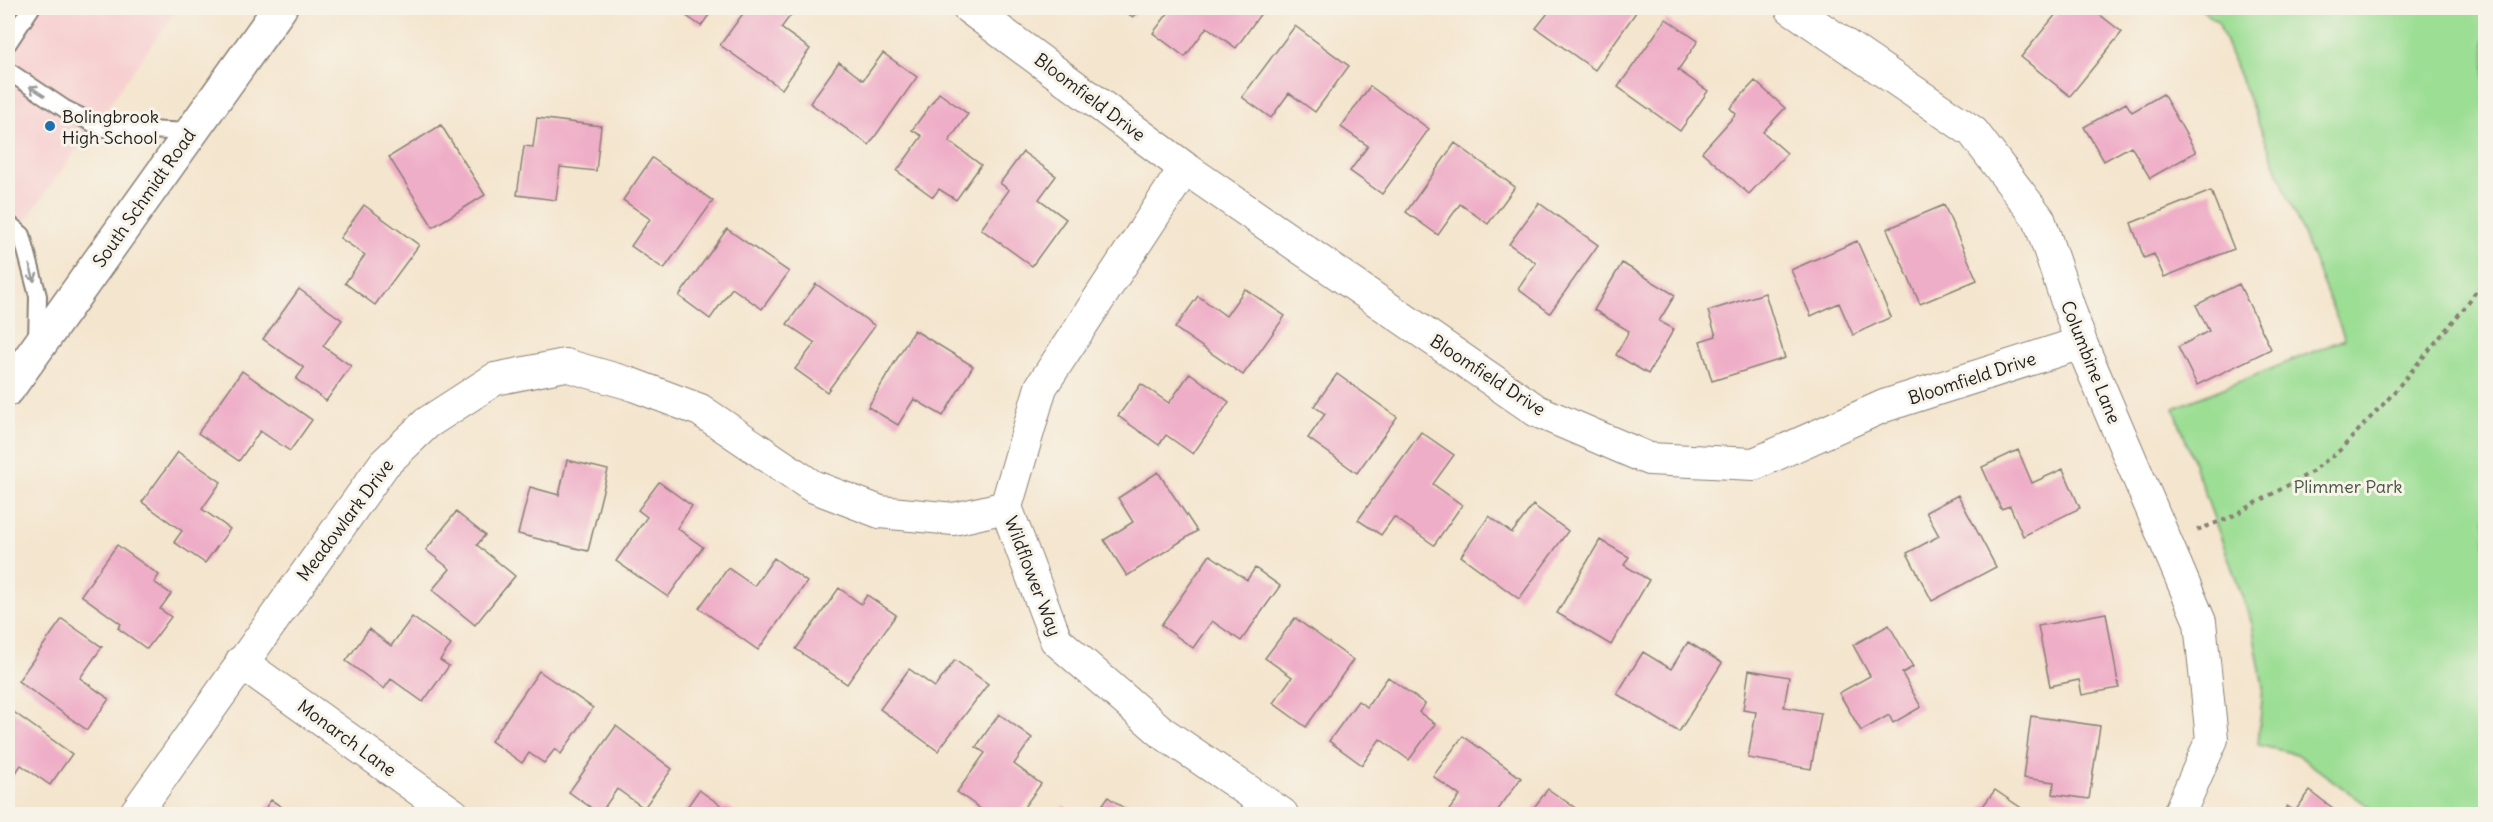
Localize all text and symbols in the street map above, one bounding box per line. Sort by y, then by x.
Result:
street label: Bloomfield Drive [1030,48,1150,146]
one-way arrow [29,85,46,97]
place label: Bolingbrook High School [62,105,159,149]
marker: Bolingbrook High School [43,119,57,133]
street label: South Schmidt Road [88,124,201,272]
one-way arrow [27,263,38,282]
street label: Columbine Lane [2056,297,2126,427]
street label: Bloomfield Drive [1426,329,1550,421]
street label: Bloomfield Drive [1905,347,2039,409]
street label: Meadowlark Drive [292,454,398,586]
park label: Plimmer Park [2294,475,2402,498]
street label: Wildflower Way [1000,513,1066,639]
street label: Monarch Lane [293,694,401,782]

